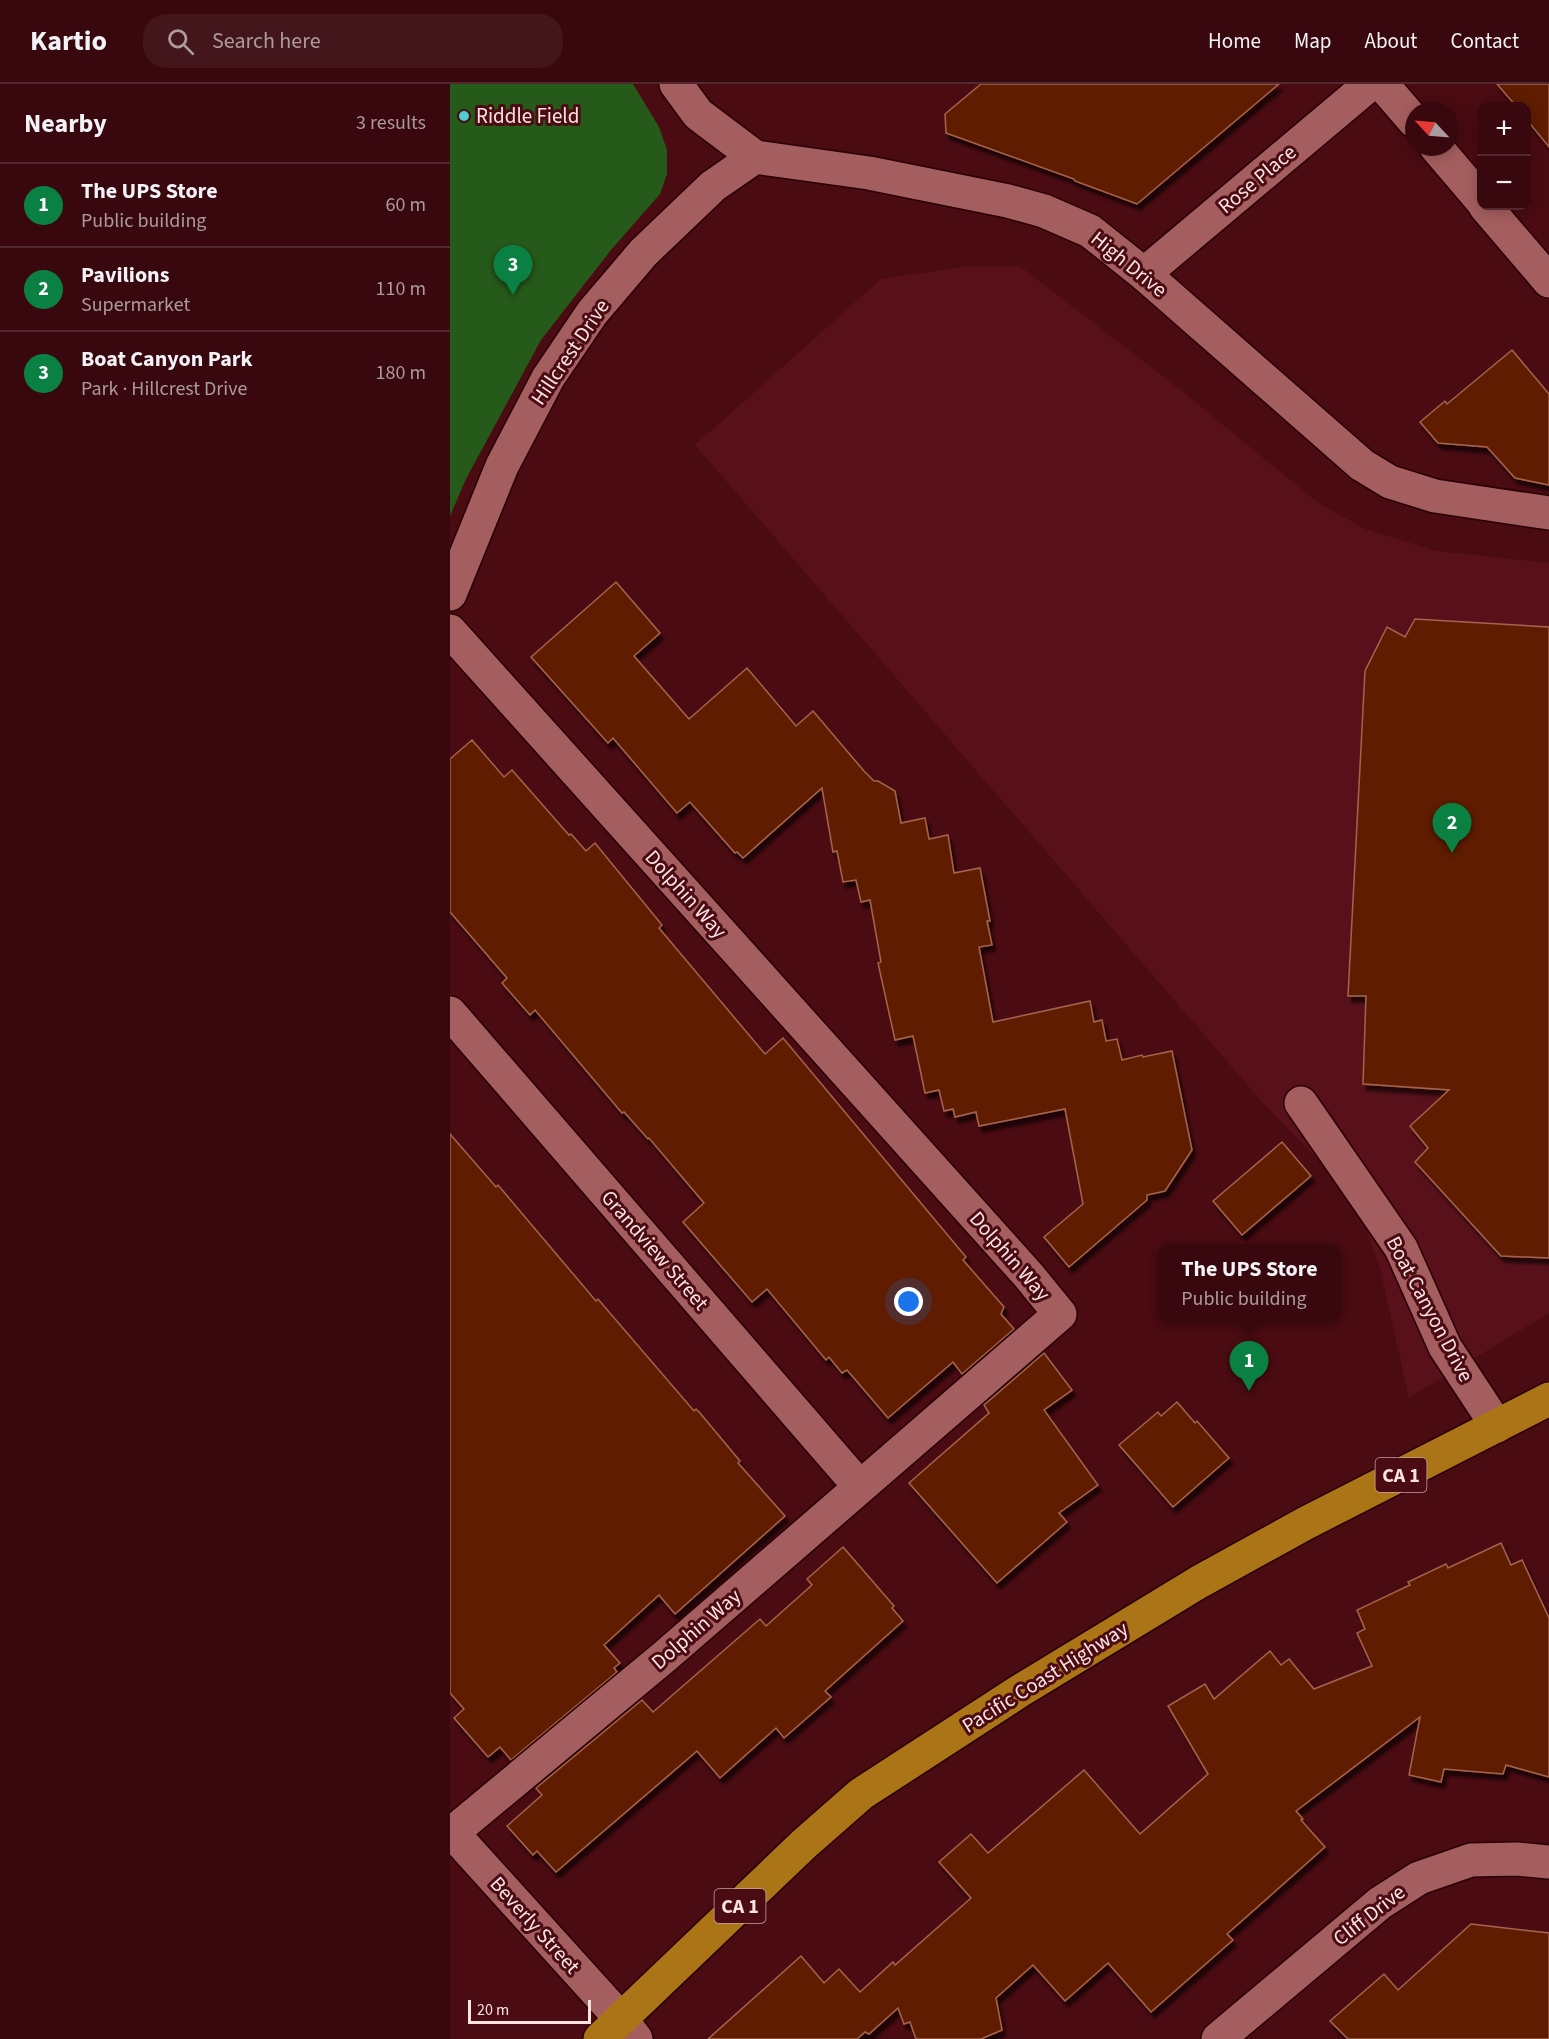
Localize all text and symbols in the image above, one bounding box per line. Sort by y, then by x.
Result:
search box [143,14,563,68]
text: Kartio [30,21,107,61]
icon: search [164,25,197,58]
text: Search here [212,25,321,57]
text: Home [1208,26,1261,56]
text: Map [1294,26,1332,56]
text: About [1365,26,1417,56]
text: Contact [1450,26,1519,56]
place label: Riddle Field [476,101,579,131]
north arrow [1405,102,1459,156]
map controls [1477,102,1531,210]
button: + [1477,102,1531,156]
text: Nearby [24,105,107,142]
text: 3 results [356,109,426,137]
marker: Riddle Field [457,109,471,123]
street label: Rose Place [1211,137,1303,221]
button: − [1477,156,1531,210]
text: The UPS Store [81,175,218,207]
text: 1 [38,191,49,219]
text: 60 m [386,191,426,219]
text: Public building [81,207,206,235]
street label: High Drive [1084,224,1174,304]
pin: 3 [494,246,532,295]
text: Pavilions [81,259,169,291]
text: 2 [38,275,49,303]
text: 110 m [376,275,426,303]
text: Supermarket [81,291,190,319]
street label: Hillcrest Drive [524,293,616,411]
text: Boat Canyon Park [81,343,253,375]
text: 3 [38,359,49,387]
text: 180 m [376,359,426,387]
text: Park · Hillcrest Drive [81,375,247,403]
pin: 2 [1432,804,1472,853]
street label: Dolphin Way [638,843,734,945]
street label: Grandview Street [594,1183,716,1317]
street label: Dolphin Way [963,1205,1058,1308]
street label: Boat Canyon Drive [1379,1231,1481,1387]
popup [1158,1244,1341,1322]
text: The UPS Store [1181,1253,1318,1285]
text: Public building [1181,1285,1307,1313]
your location [894,1287,923,1316]
pin: 1 [1230,1342,1268,1391]
road number: CA 1 [1376,1458,1426,1492]
street label: Dolphin Way [645,1581,748,1676]
street label: Pacific Coast Highway [956,1614,1134,1740]
street label: Beverly Street [483,1870,587,1980]
street label: Cliff Drive [1327,1877,1411,1953]
road number: CA 1 [714,1889,766,1923]
scale bar [468,1997,591,2024]
text: 20 m [477,1999,509,2021]

